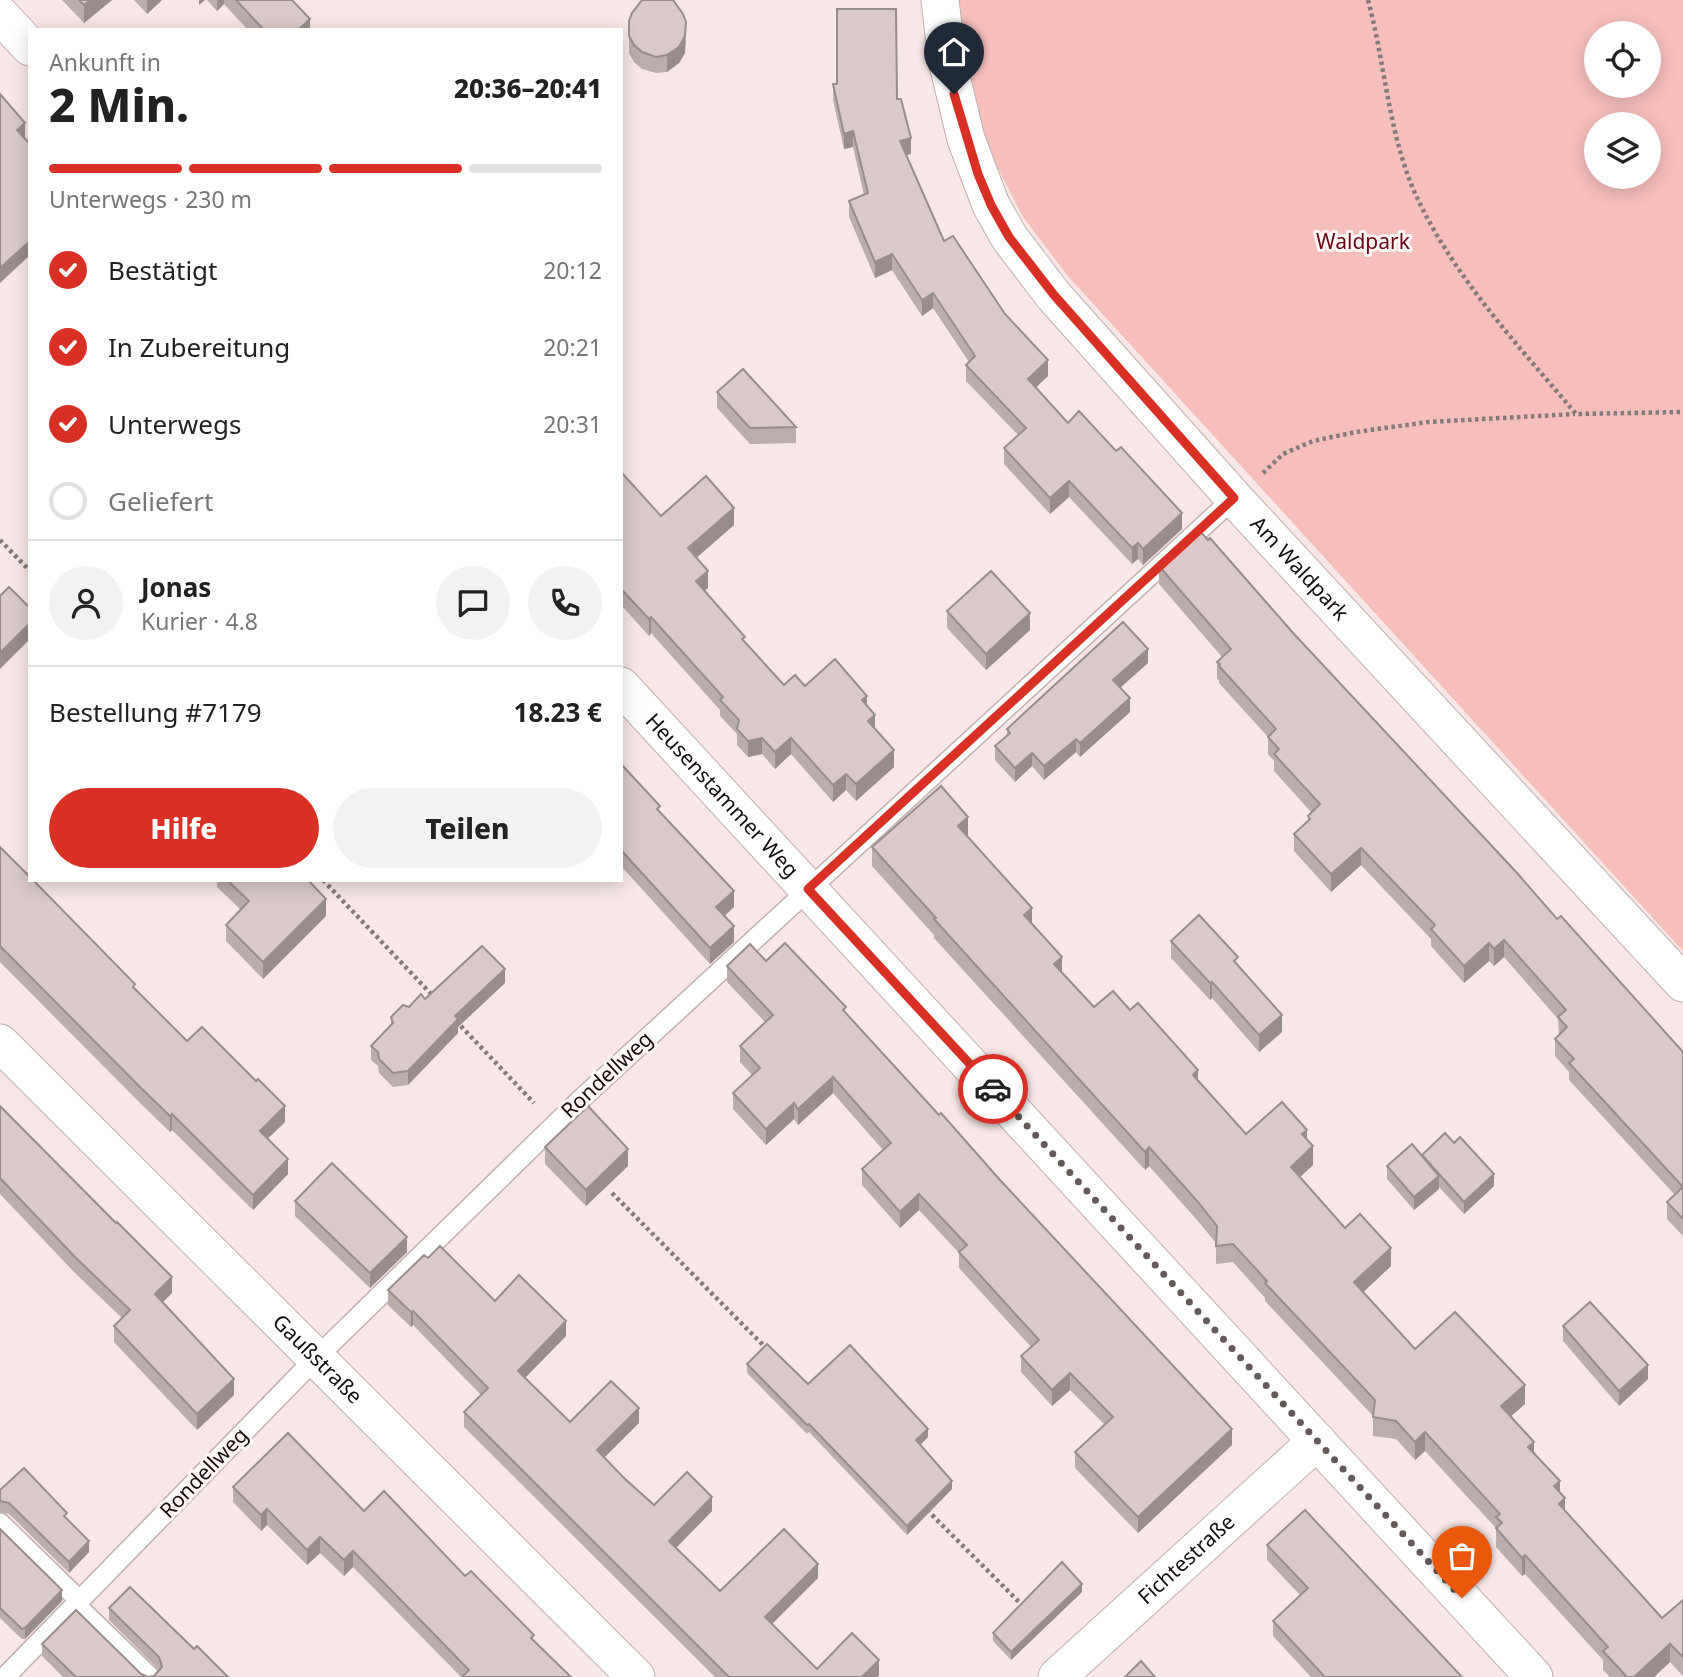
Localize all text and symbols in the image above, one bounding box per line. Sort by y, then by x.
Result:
map controls [1584,21,1661,189]
button: locate [1584,21,1661,98]
pin [924,22,984,94]
icon: home [935,33,973,71]
text: Ankunft in [49,46,161,78]
text: 20:36–20:41 [454,70,602,106]
text: 2 Min. [49,73,189,135]
button: layers [1584,112,1661,189]
text: Unterwegs · 230 m [49,183,252,215]
park label: Waldpark [1316,227,1411,255]
icon: check [49,251,87,289]
text: Bestätigt [108,252,217,288]
text: 20:12 [543,254,602,286]
icon: check [49,328,87,366]
text: In Zubereitung [108,329,290,365]
text: 20:21 [543,331,602,363]
icon: check [49,405,87,443]
text: Unterwegs [108,406,241,442]
text: 20:31 [543,408,602,440]
text: Geliefert [108,483,213,519]
street label: Am Waldpark [1245,510,1356,627]
button: person [49,566,123,640]
button: chat [436,566,510,640]
button: phone [528,566,602,640]
text: Jonas [141,569,211,605]
text: Kurier · 4.8 [141,605,258,637]
text: Bestellung #7179 [49,694,262,730]
text: 18.23 € [514,694,602,730]
street label: Heusenstammer Weg [640,707,805,883]
button: Hilfe [49,788,319,868]
button: Teilen [333,788,602,868]
street label: Rondellweg [554,1025,658,1124]
courier [958,1054,1028,1124]
icon: car [974,1070,1012,1108]
street label: Gaußstraße [267,1308,369,1409]
street label: Rondellweg [153,1421,254,1524]
street label: Fichtestraße [1131,1507,1240,1610]
pin [1432,1526,1492,1598]
icon: bag [1443,1537,1481,1575]

